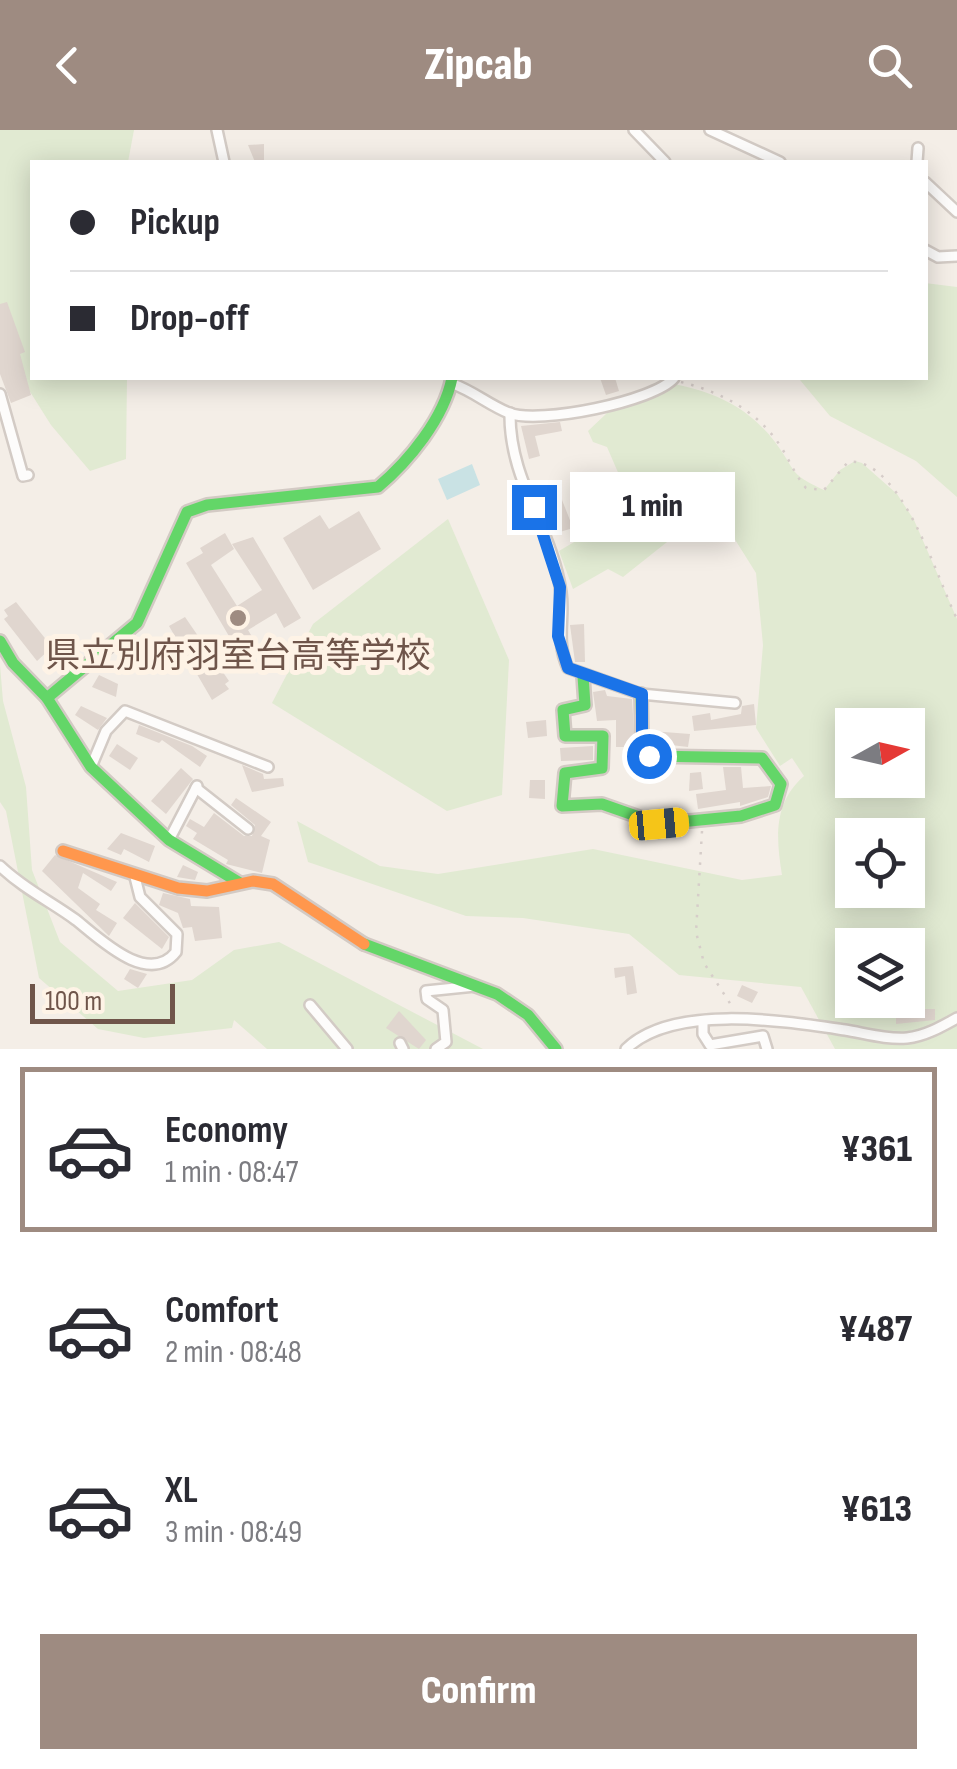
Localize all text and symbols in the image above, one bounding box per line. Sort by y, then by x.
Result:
icon: back [40,38,95,93]
text: Zipcab [425,38,532,93]
icon: search [862,38,917,93]
text: Pickup [130,200,220,245]
text: Drop-off [130,296,249,341]
callout: 1 min [569,472,734,542]
route end [512,485,557,530]
text: 1 min [622,487,683,526]
marker: 県立別府羽室台高等学校 [227,607,249,629]
place label: 県立別府羽室台高等学校 [45,635,431,678]
north arrow [835,708,925,798]
map controls [835,708,925,1018]
route start [627,734,672,779]
car [628,806,690,842]
button: locate [835,818,925,908]
button: layers [835,928,925,1018]
scale bar [30,979,175,1024]
text: 100 m [45,985,102,1018]
icon: car [45,1105,135,1195]
text: Economy [165,1108,288,1153]
text: ¥361 [841,1127,912,1172]
text: 1 min · 08:47 [165,1153,298,1192]
icon: car [45,1285,135,1375]
text: Comfort [165,1288,279,1333]
text: ¥487 [839,1307,912,1352]
text: 2 min · 08:48 [165,1333,302,1372]
icon: car [45,1465,135,1555]
text: XL [165,1468,198,1513]
text: ¥613 [841,1487,912,1532]
text: 3 min · 08:49 [165,1513,302,1552]
button: Confirm [40,1634,917,1749]

